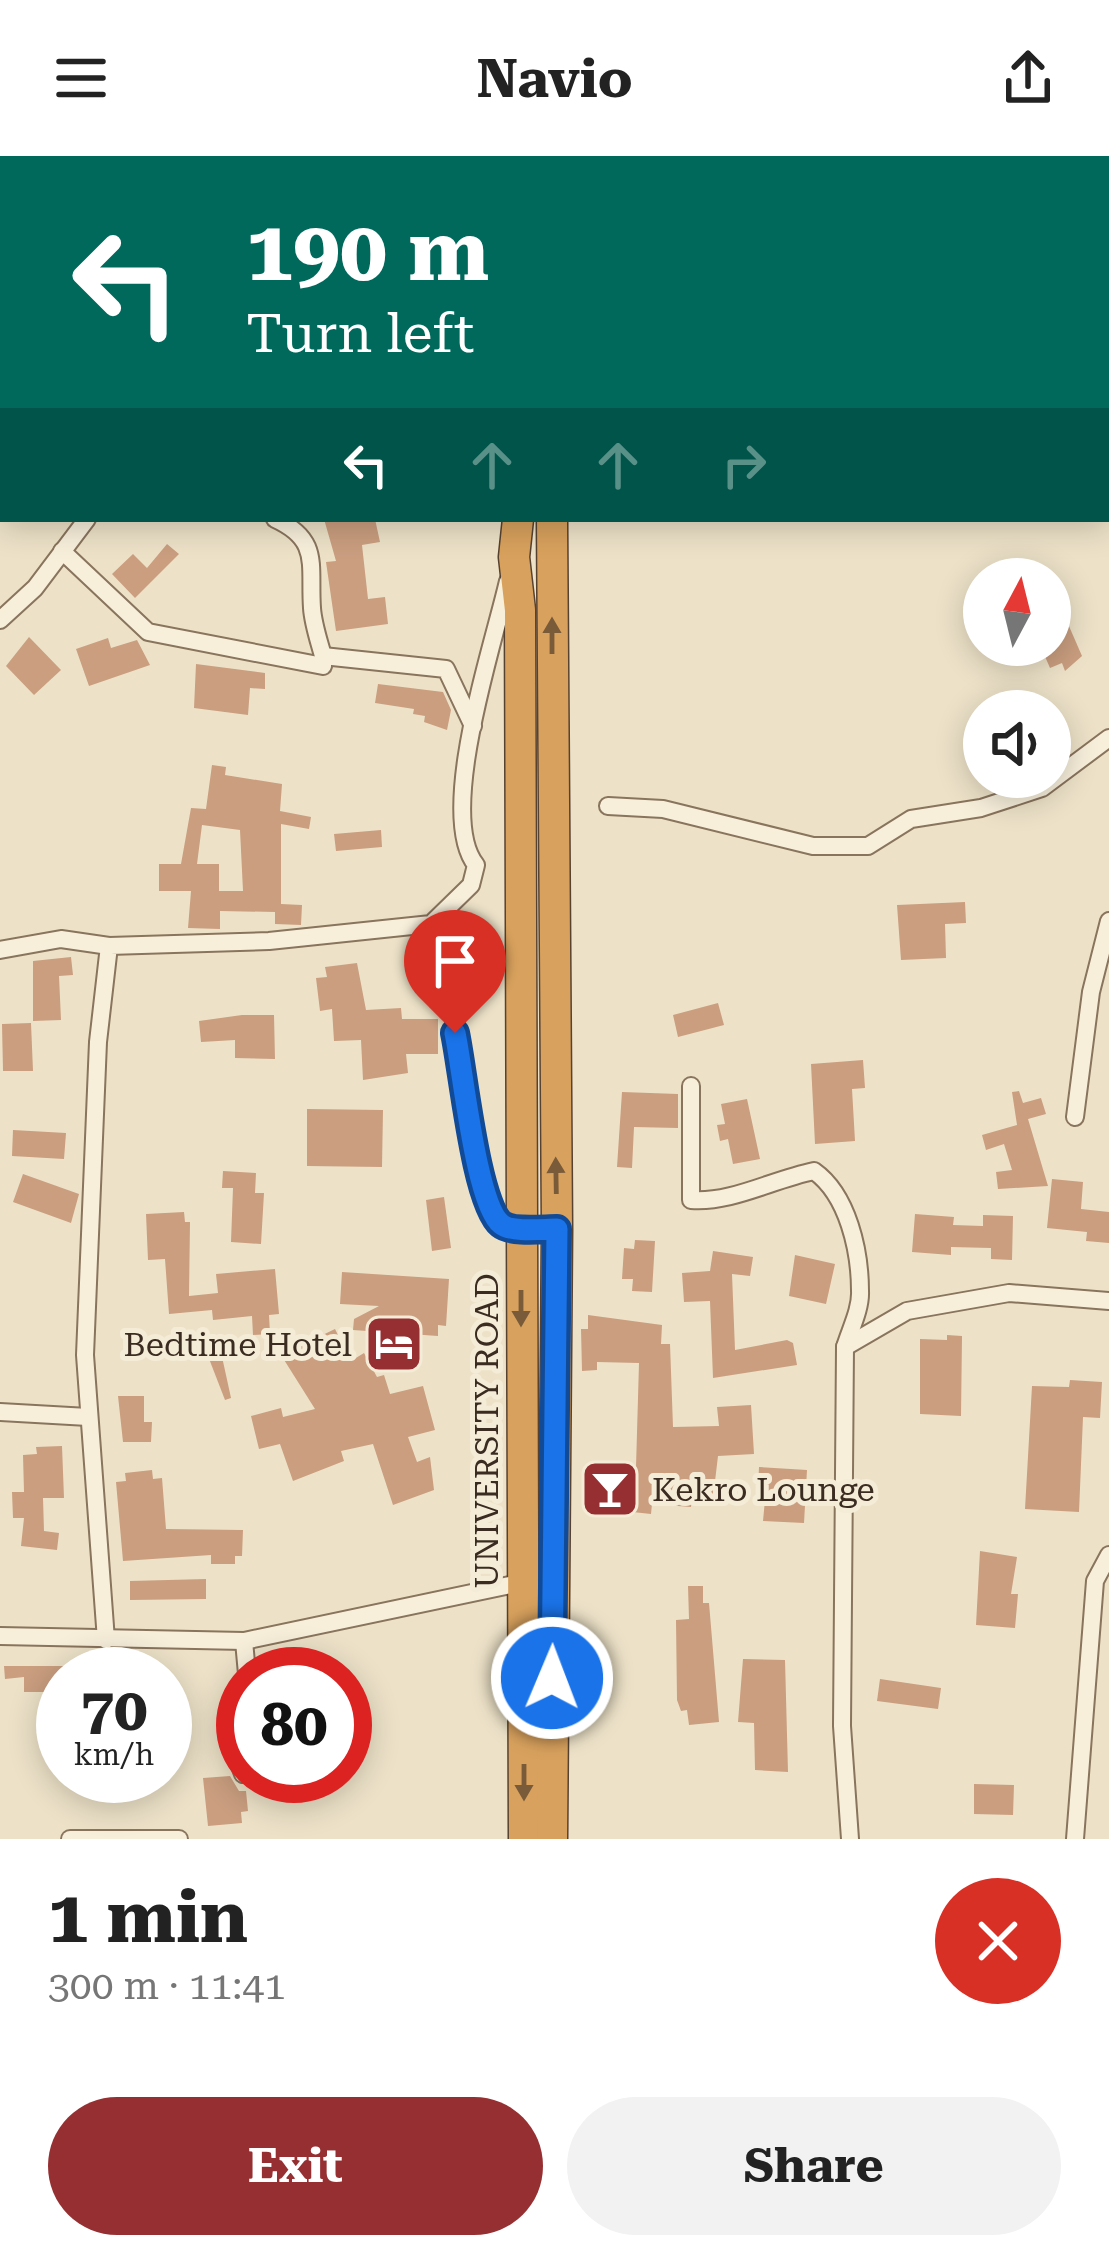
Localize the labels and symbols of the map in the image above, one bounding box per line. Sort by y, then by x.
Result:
north arrow [963,558,1071,666]
one-way arrow [542,616,562,654]
pin [404,910,506,1033]
one-way arrow [546,1156,565,1194]
street label: UNIVERSITY ROAD [467,1273,506,1589]
one-way arrow [511,1290,531,1328]
hotel icon: Bedtime Hotel [363,1313,425,1375]
place label: Bedtime Hotel [124,1325,352,1364]
bar icon: Kekro Lounge [579,1458,641,1520]
place label: Kekro Lounge [652,1470,875,1509]
position arrow [489,1615,615,1741]
speed limit sign: 80 [216,1647,372,1803]
one-way arrow [514,1764,534,1802]

